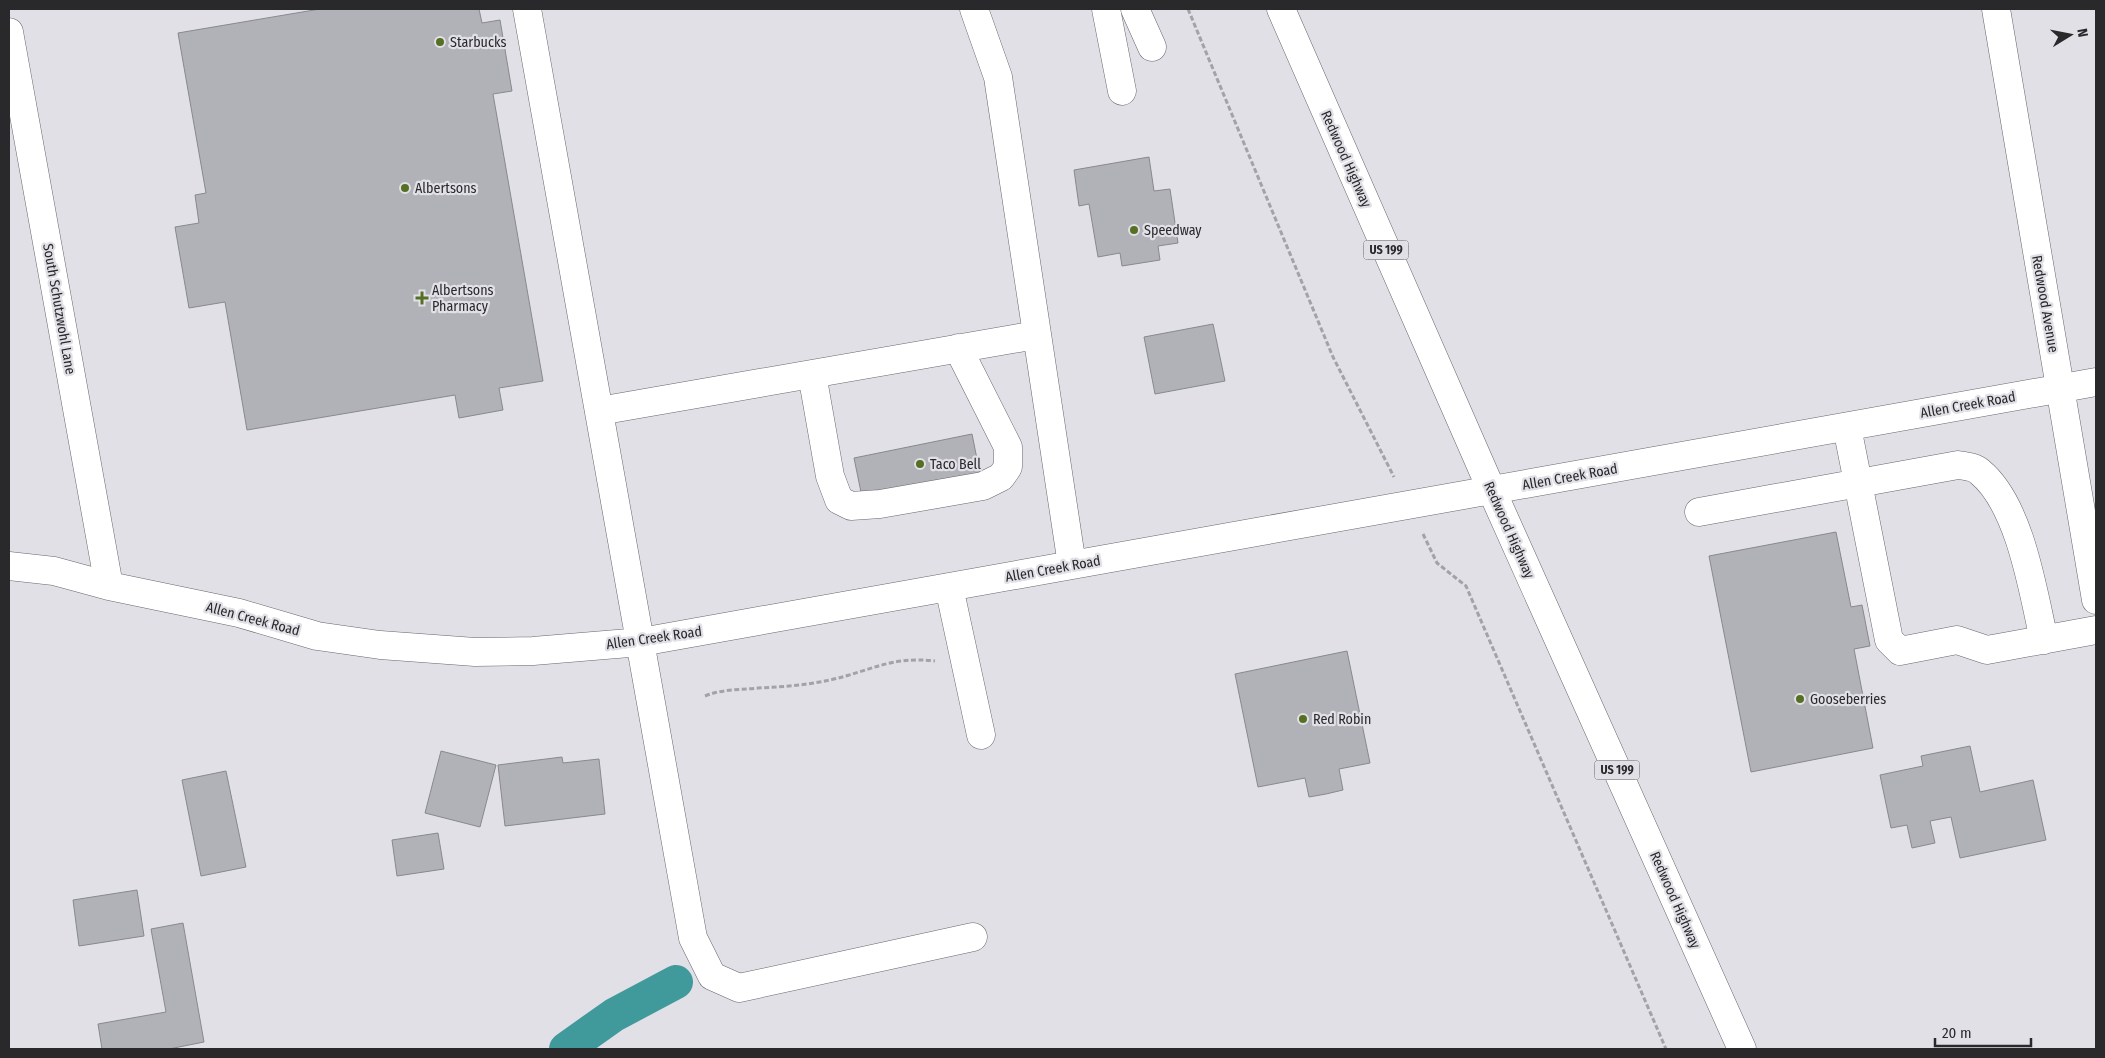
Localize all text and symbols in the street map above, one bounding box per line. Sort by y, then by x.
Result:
north arrow [2045,10,2095,60]
text: N [2073,27,2091,38]
place label: Starbucks [450,34,506,51]
marker: Starbucks [434,36,446,48]
street label: Redwood Highway [1317,108,1375,211]
place label: Albertsons [415,180,477,197]
marker: Albertsons [399,182,411,194]
place label: Speedway [1144,222,1202,239]
marker: Speedway [1128,224,1140,236]
road number: US 199 [1364,240,1408,260]
street label: South Schutzwohl Lane [39,242,79,376]
street label: Redwood Avenue [2028,254,2062,354]
place label: Albertsons Pharmacy [432,282,494,315]
marker: Albertsons Pharmacy [416,292,428,304]
street label: Allen Creek Road [1919,388,2017,422]
place label: Taco Bell [930,456,981,473]
marker: Taco Bell [914,458,926,470]
street label: Allen Creek Road [1521,460,1619,494]
street label: Redwood Highway [1480,479,1538,582]
street label: Allen Creek Road [1004,552,1102,586]
street label: Allen Creek Road [204,598,302,640]
street label: Allen Creek Road [605,623,703,653]
place label: Gooseberries [1810,691,1886,708]
marker: Gooseberries [1794,693,1806,705]
place label: Red Robin [1313,711,1371,728]
marker: Red Robin [1297,713,1309,725]
road number: US 199 [1594,760,1640,780]
street label: Redwood Highway [1646,849,1704,952]
scale bar [1935,1016,2031,1048]
text: 20 m [1942,1024,1972,1042]

